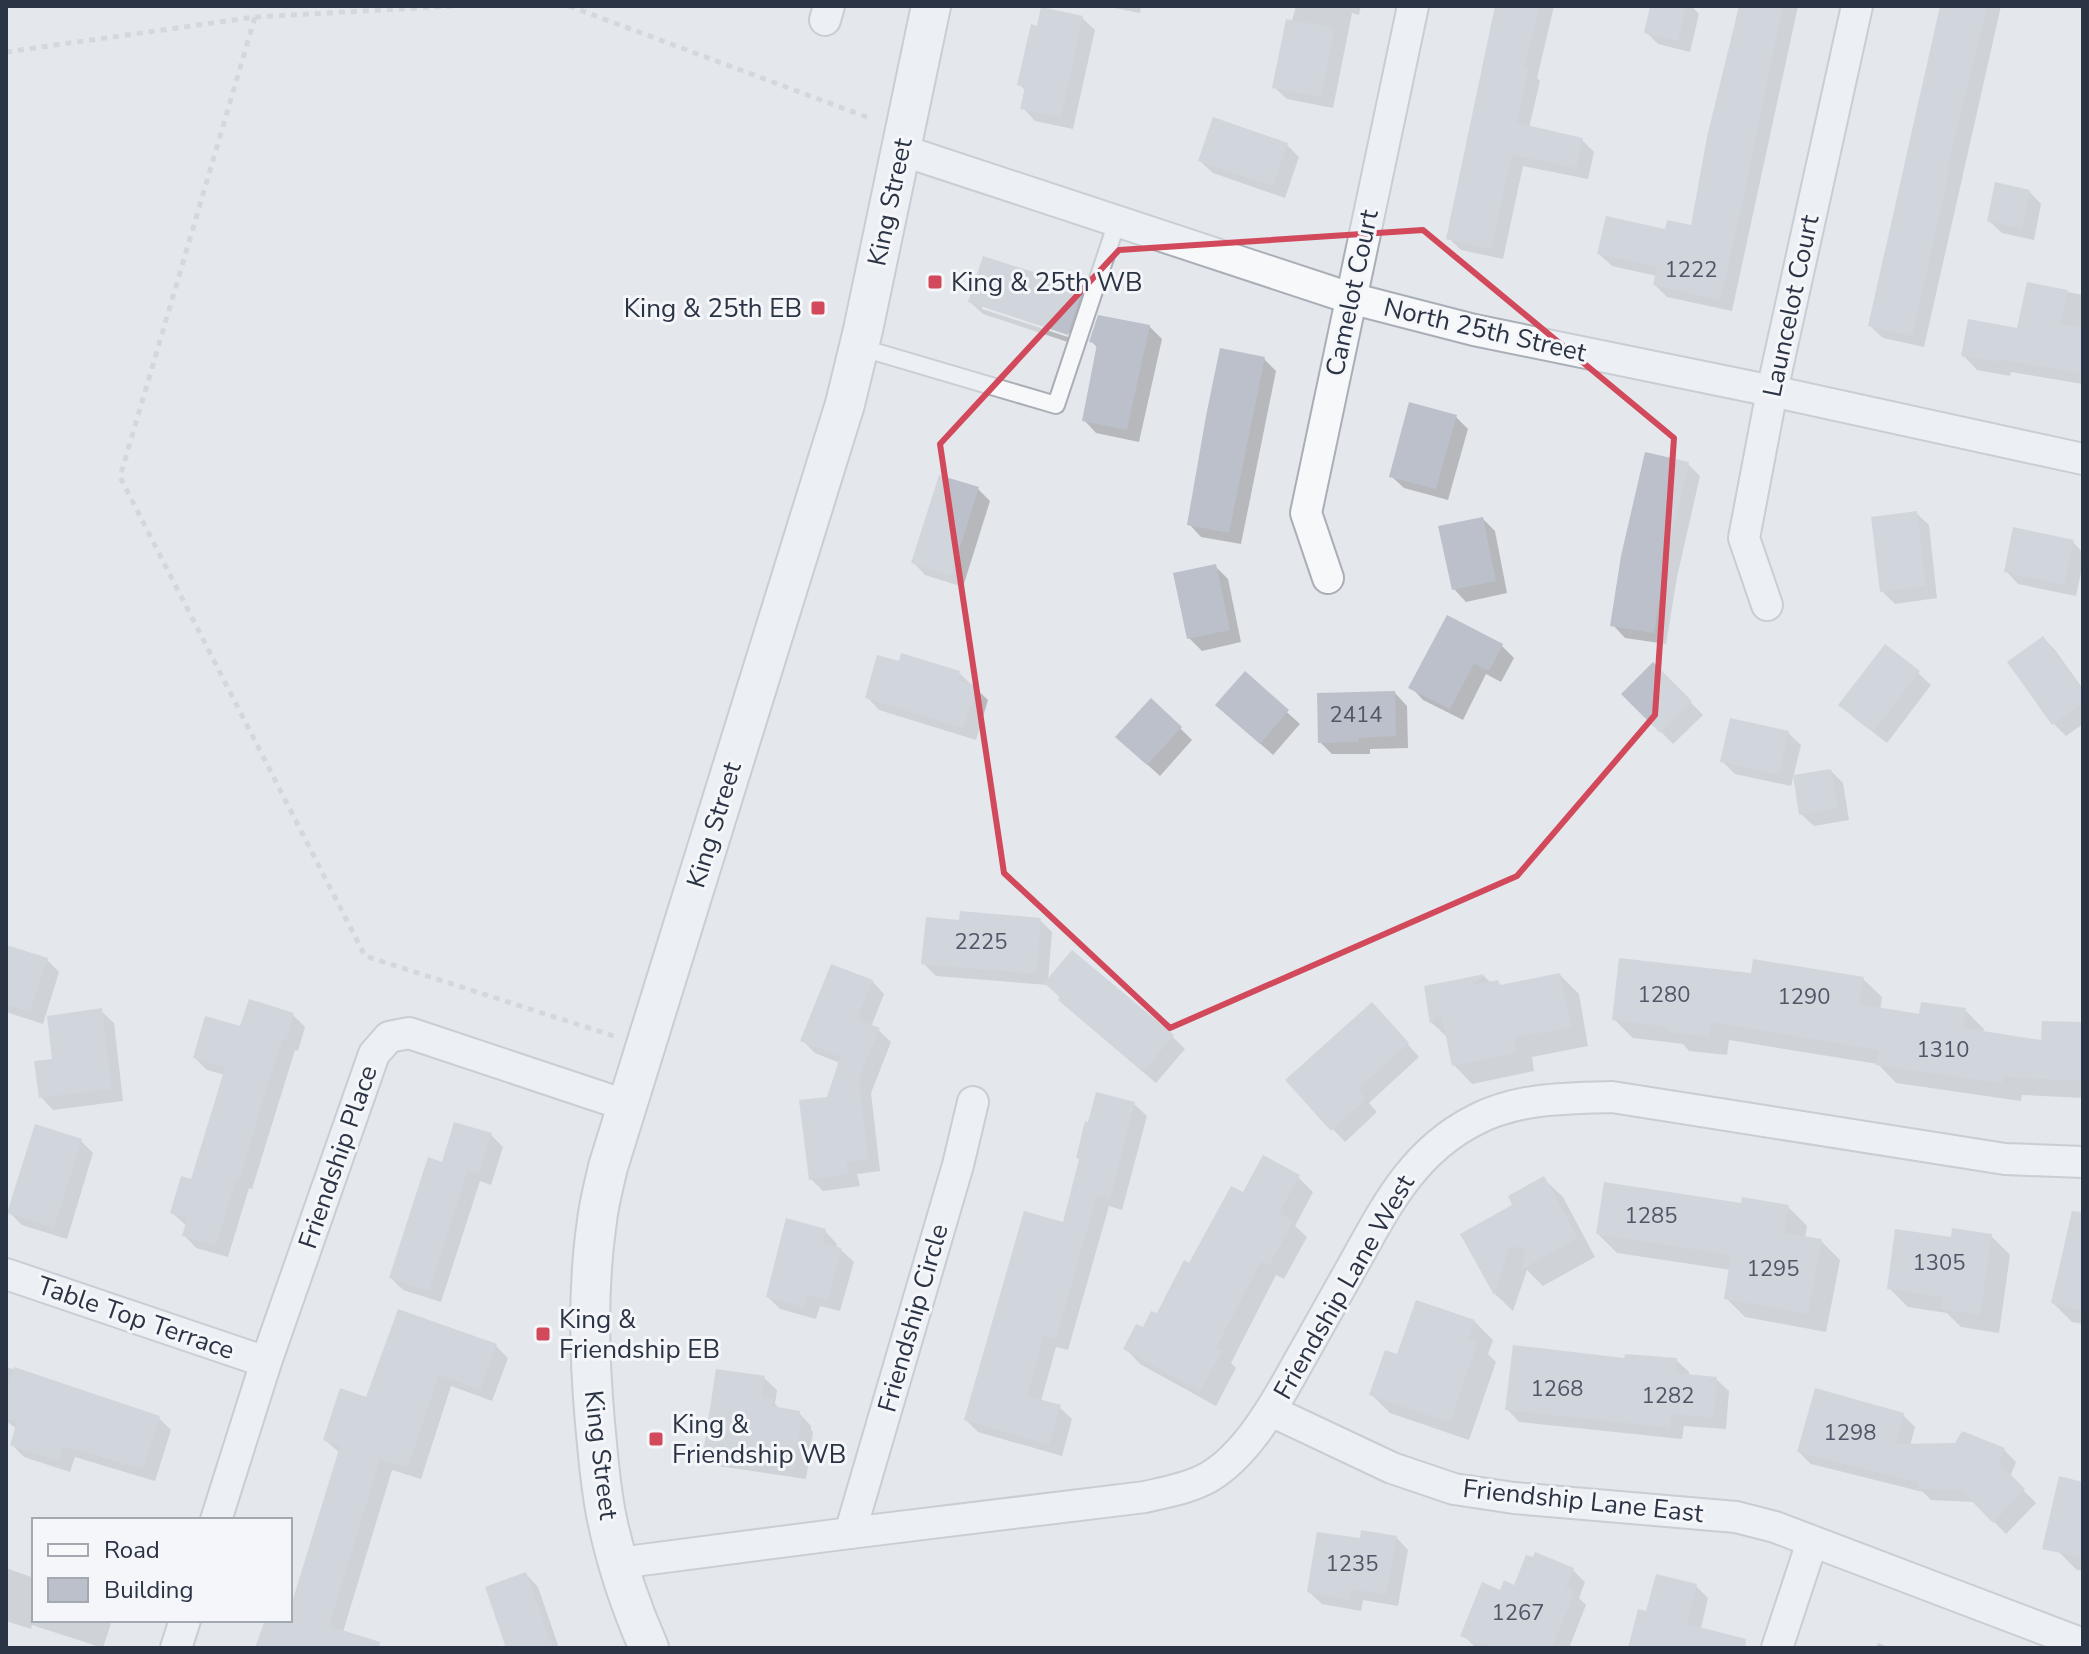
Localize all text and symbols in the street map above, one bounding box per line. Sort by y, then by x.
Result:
street label: King Street [859,134,921,269]
street label: Camelot Court [1317,206,1387,379]
street label: Launcelot Court [1755,211,1828,400]
house number: 1222 [1665,255,1717,285]
place label: King & 25th WB [951,265,1143,300]
marker: King & 25th WB [926,273,944,291]
street label: North 25th Street [1380,290,1591,371]
place label: King & 25th EB [624,291,802,326]
marker: King & 25th EB [809,299,827,317]
house number: 2414 [1330,700,1382,730]
street label: King Street [678,757,750,892]
house number: 2225 [955,927,1007,957]
house number: 1280 [1638,980,1690,1010]
house number: 1290 [1778,982,1830,1012]
house number: 1310 [1917,1035,1969,1065]
street label: Friendship Place [290,1061,386,1253]
street label: Friendship Lane West [1265,1168,1423,1406]
house number: 1285 [1625,1201,1677,1231]
street label: Friendship Circle [869,1220,957,1416]
house number: 1305 [1913,1248,1965,1278]
house number: 1295 [1747,1254,1799,1284]
street label: Table Top Terrace [33,1268,239,1368]
place label: King & Friendship EB [559,1302,720,1367]
marker: King & Friendship EB [534,1325,552,1343]
house number: 1268 [1531,1374,1583,1404]
house number: 1282 [1642,1381,1694,1411]
street label: King Street [576,1388,626,1522]
place label: King & Friendship WB [672,1407,846,1472]
house number: 1298 [1824,1418,1876,1448]
marker: King & Friendship WB [647,1430,665,1448]
street label: Friendship Lane East [1461,1471,1706,1531]
legend [32,1518,292,1622]
text: Road [104,1534,160,1566]
house number: 1235 [1326,1549,1378,1579]
text: Building [104,1574,194,1606]
house number: 1267 [1492,1598,1544,1628]

